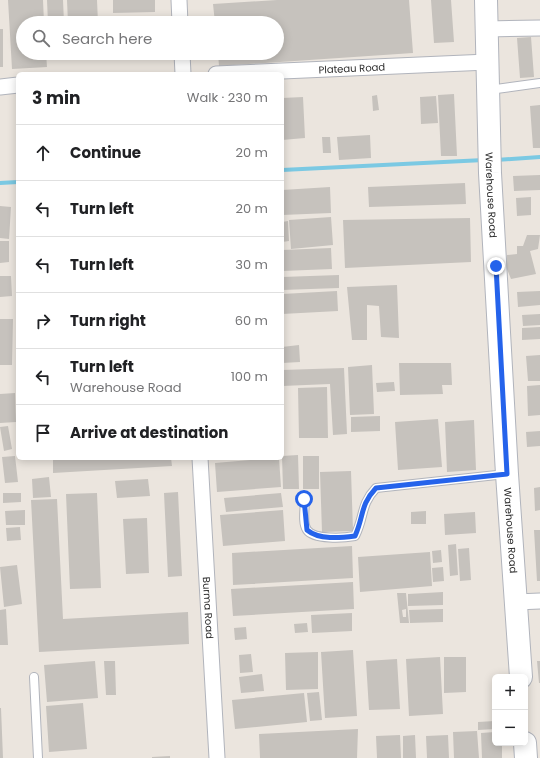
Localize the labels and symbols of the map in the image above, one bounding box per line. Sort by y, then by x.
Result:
street label: Plateau Road [318,59,386,77]
street label: Warehouse Road [482,152,501,238]
route end [487,257,505,275]
street label: Warehouse Road [500,487,521,574]
route start [295,490,313,508]
street label: Burma Road [199,576,218,639]

